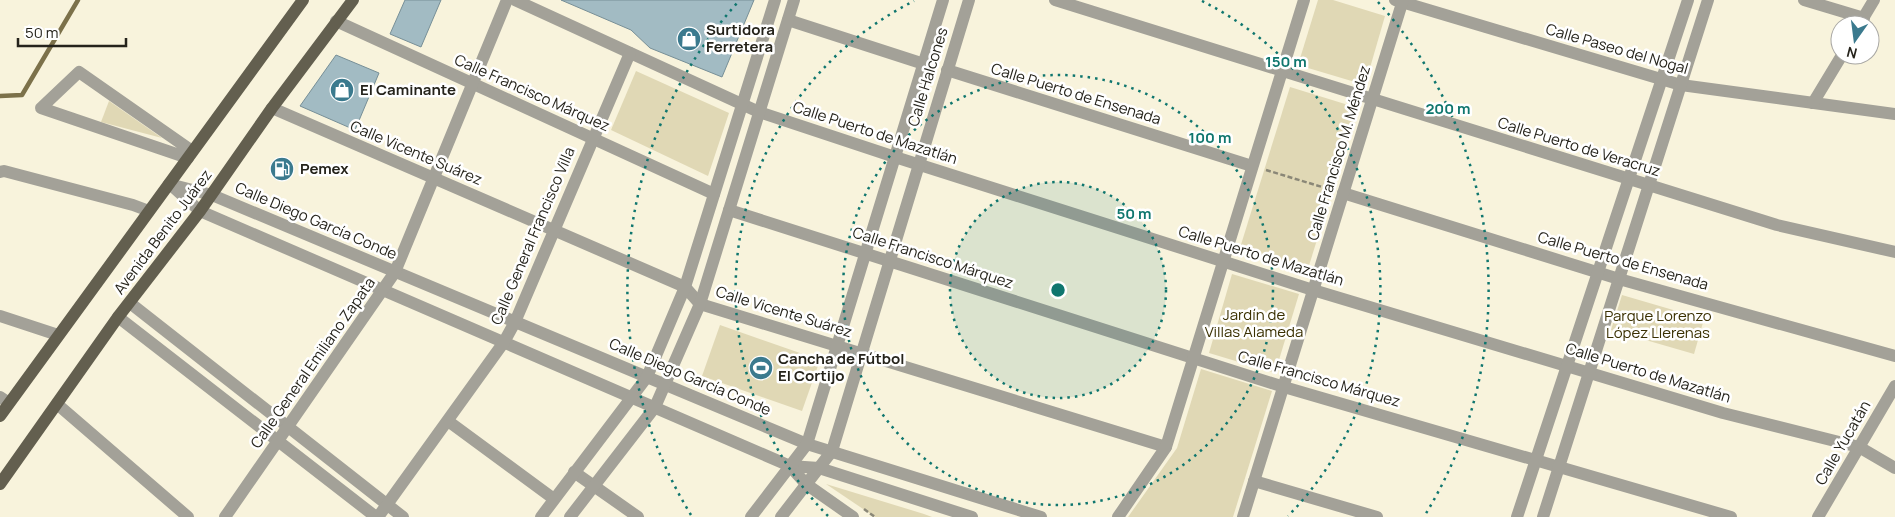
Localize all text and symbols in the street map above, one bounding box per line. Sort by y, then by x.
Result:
scale bar [18,15,125,47]
north arrow [1830,15,1880,65]
street label: Calle Paseo del Nogal [1543,18,1691,79]
place label: Surtidora Ferretera [706,19,775,57]
text: 50 m [25,22,59,43]
street label: Calle Halcones [903,25,953,129]
shop icon: Surtidora Ferretera [676,26,702,52]
text: N [1845,43,1859,64]
street label: Calle Francisco Márquez [451,49,613,136]
text: 150 m [1265,51,1307,72]
street label: Calle Puerto de Ensenada [989,58,1164,129]
street label: Calle Francisco M. Méndez [1302,63,1375,243]
shop icon: El Caminante [329,77,355,103]
place label: El Caminante [360,79,456,100]
street label: Calle Puerto de Mazatlán [790,96,960,169]
text: 200 m [1425,98,1471,119]
street label: Calle Puerto de Veracruz [1495,112,1663,181]
street label: Calle Vicente Suárez [347,115,485,190]
text: 100 m [1189,127,1231,148]
street label: Calle General Francisco Villa [485,144,580,328]
fuel station icon: Pemex [269,156,295,182]
place label: Pemex [300,158,349,179]
street label: Avenida Benito Juárez [109,165,217,298]
street label: Calle Diego García Conde [232,177,401,264]
text: 50 m [1116,203,1152,224]
street label: Calle Puerto de Mazatlán [1176,220,1346,291]
street label: Calle Francisco Márquez [850,222,1016,293]
street label: Calle Puerto de Ensenada [1535,226,1711,295]
street label: Calle General Emiliano Zapata [245,273,380,452]
street label: Calle Vicente Suárez [713,281,855,342]
centre of rings [1049,281,1067,299]
park label: Jardín de Villas Alameda [1205,304,1303,342]
park label: Parque Lorenzo López Llerenas [1604,305,1712,343]
street label: Calle Diego García Conde [606,333,775,420]
street label: Calle Puerto de Mazatlán [1563,337,1733,408]
street label: Calle Francisco Márquez [1236,345,1403,412]
place label: Cancha de Fútbol El Cortijo [778,348,904,386]
sports icon: Cancha de Fútbol El Cortijo [748,355,774,381]
street label: Calle Yucatán [1810,397,1875,489]

